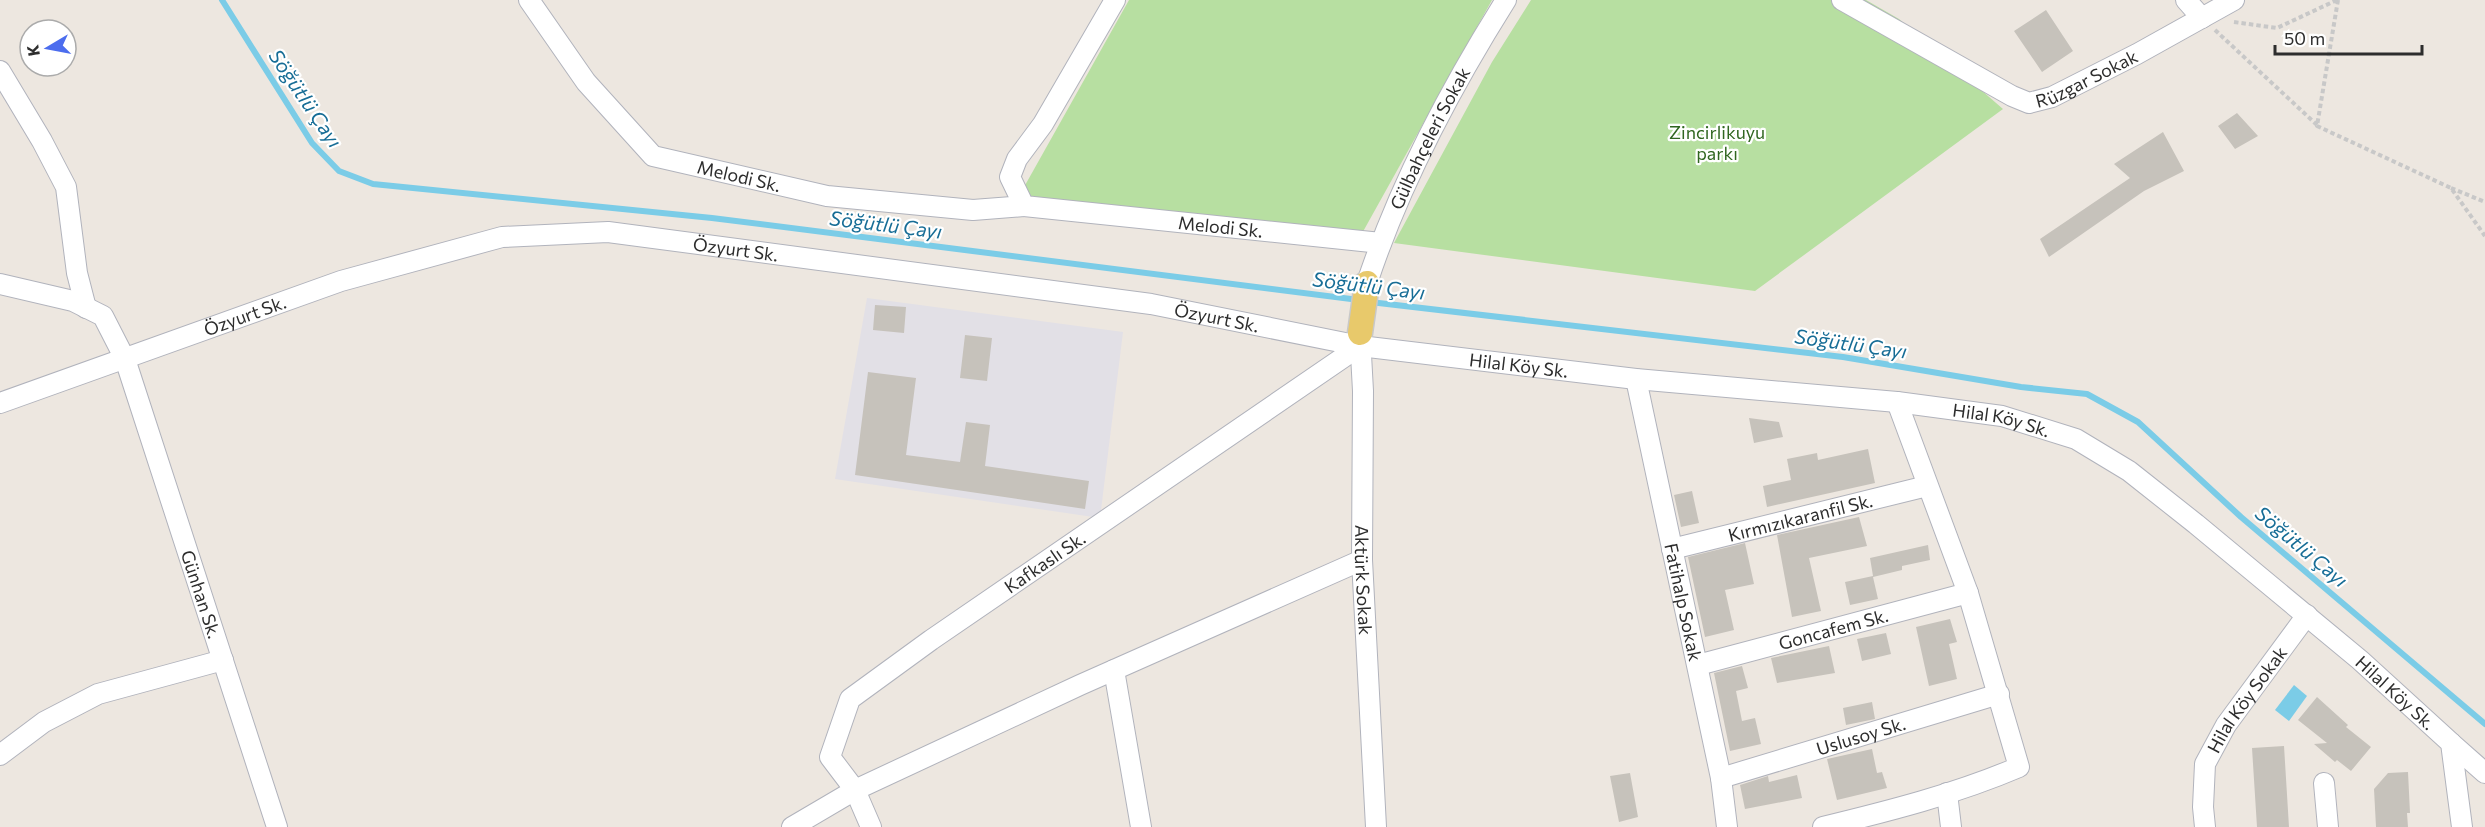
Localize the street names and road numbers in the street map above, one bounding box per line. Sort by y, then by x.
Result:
street label: Rüzgar Sokak [2033,45,2141,112]
street label: Gülbahçeleri Sokak [1385,63,1475,213]
street label: Melodi Sk. [695,156,783,196]
street label: Melodi Sk. [1177,211,1264,242]
street label: Özyurt Sk. [692,232,780,265]
street label: Özyurt Sk. [201,291,289,340]
street label: Özyurt Sk. [1173,298,1261,336]
street label: Hilal Köy Sk. [1468,348,1569,382]
street label: Hilal Köy Sk. [1951,399,2053,441]
street label: Kırmızıkaranfil Sk. [1726,489,1875,546]
street label: Aktürk Sokak [1351,525,1377,636]
street label: Kafkaslı Sk. [1000,527,1089,598]
street label: Fatihalp Sokak [1660,541,1707,663]
street label: Günhan Sk. [177,547,226,641]
street label: Goncafem Sk. [1776,604,1890,654]
street label: Hilal Köy Sokak [2202,642,2291,757]
street label: Hilal Köy Sk. [2351,651,2440,734]
street label: Uslusoy Sk. [1814,712,1908,760]

